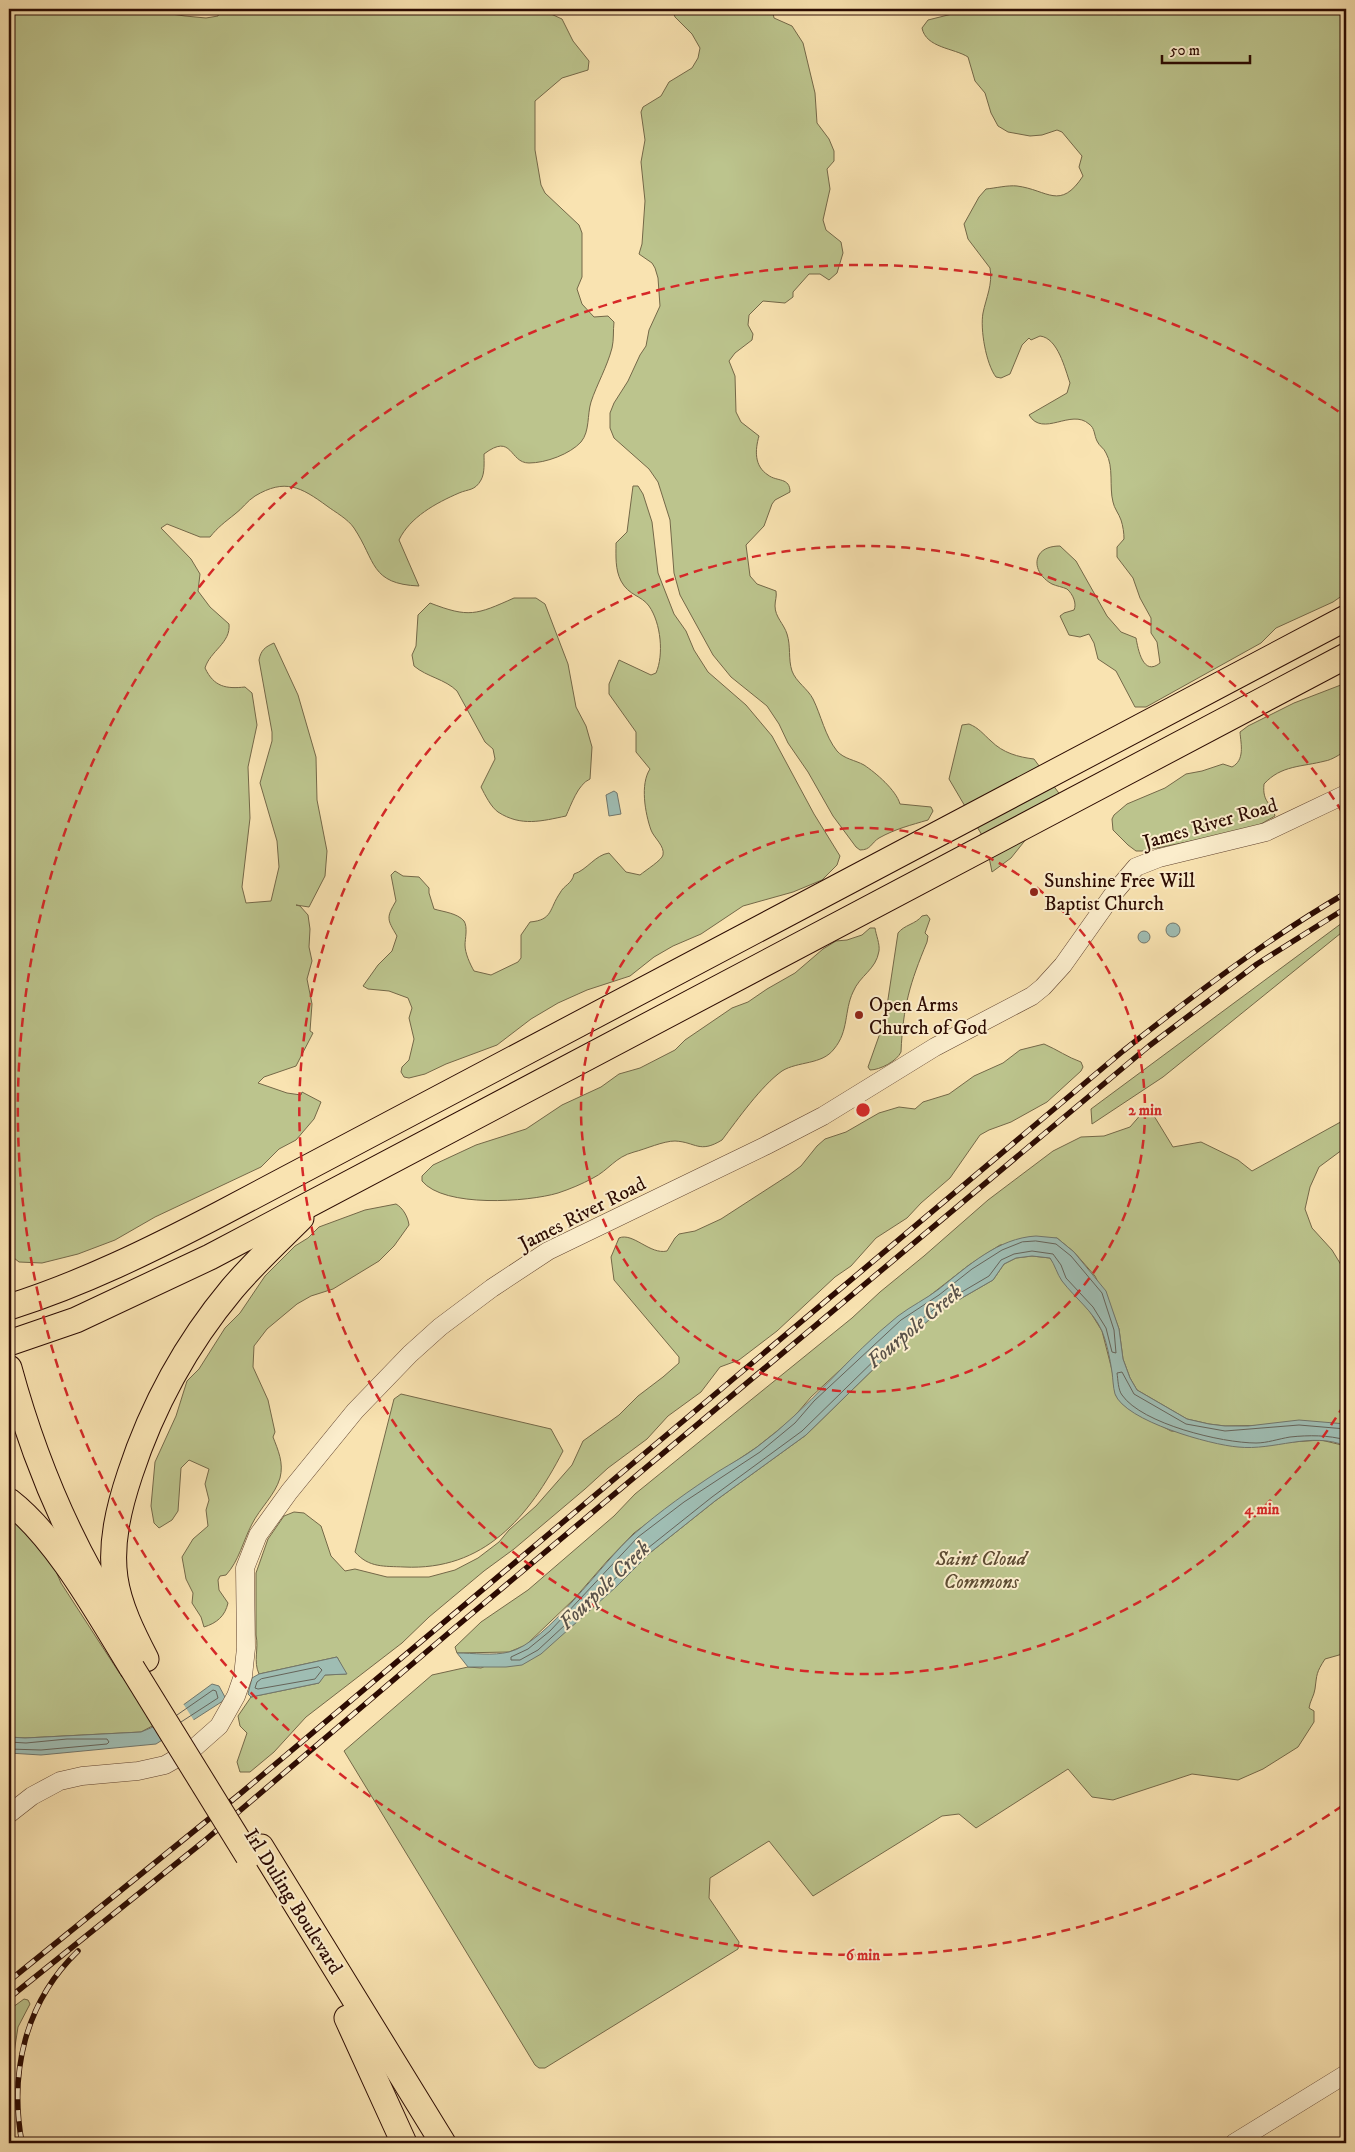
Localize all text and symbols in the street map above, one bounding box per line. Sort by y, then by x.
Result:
scale bar [1162,32,1250,64]
text: 50 m [1170,41,1200,60]
street label: James River Road [1138,793,1281,856]
place label: Sunshine Free Will Baptist Church [1044,869,1195,917]
marker: Sunshine Free Will Baptist Church [1028,886,1040,898]
place label: Open Arms Church of God [869,993,987,1041]
marker: Open Arms Church of God [853,1009,865,1021]
centre of rings [854,1101,872,1119]
text: 2 min [1128,1101,1162,1120]
street label: James River Road [513,1172,650,1258]
water label: Fourpole Creek [861,1279,968,1374]
text: 4 min [1244,1500,1280,1519]
water label: Fourpole Creek [554,1536,656,1636]
park label: Saint Cloud Commons [935,1547,1030,1595]
street label: Irl Duling Boulevard [238,1824,348,1979]
text: 6 min [846,1946,880,1965]

